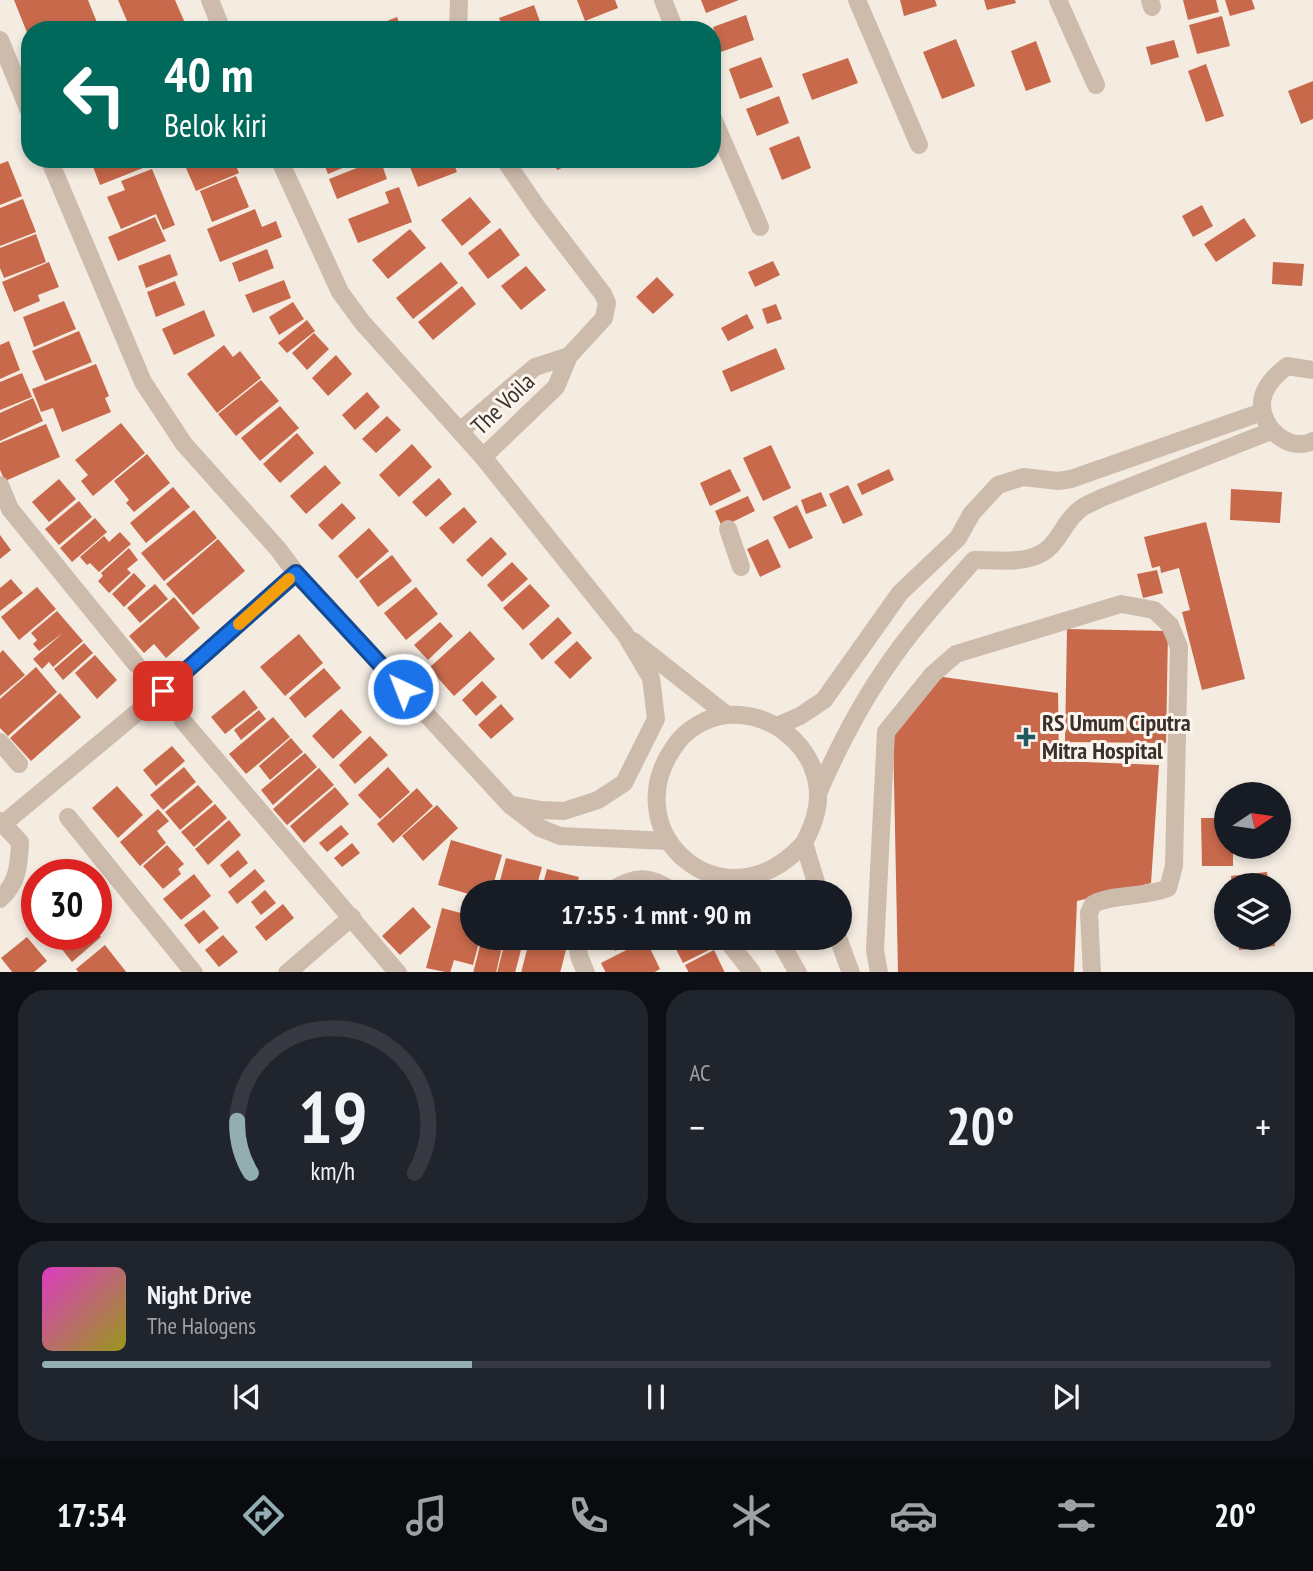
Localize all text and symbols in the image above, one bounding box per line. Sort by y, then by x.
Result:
text: 40 m [164,42,253,106]
icon: left [49,49,140,140]
text: Belok kiri [164,104,267,146]
street label: The Voila [464,366,541,441]
position arrow [366,652,440,726]
pin [133,661,193,721]
icon: arrive [144,672,182,710]
place label: RS Umum Ciputra Mitra Hospital [1042,707,1191,766]
marker: RS Umum Ciputra Mitra Hospital [1016,727,1036,747]
north arrow [1214,782,1292,859]
map controls [1214,782,1291,950]
speed limit sign: 30 [21,859,112,950]
button: layers [1214,873,1291,950]
text: 17:55 · 1 mnt · 90 m [561,898,751,931]
text: AC [690,1058,710,1087]
text: 19 [298,1069,368,1163]
text: 20° [946,1092,1015,1159]
text: − [690,1102,705,1151]
text: + [1255,1102,1271,1151]
text: km/h [311,1154,355,1186]
text: Night Drive [147,1278,252,1311]
text: The Halogens [147,1311,256,1340]
icon: previous [228,1378,266,1416]
icon: pause [637,1378,675,1416]
icon: next [1047,1378,1085,1416]
icon: directions [239,1491,288,1540]
icon: music [402,1491,451,1540]
icon: phone [564,1491,613,1540]
icon: climate [727,1491,776,1540]
icon: car [889,1491,938,1540]
icon: filters [1052,1491,1101,1540]
text: 17:54 [57,1494,126,1536]
text: 20° [1214,1494,1256,1536]

